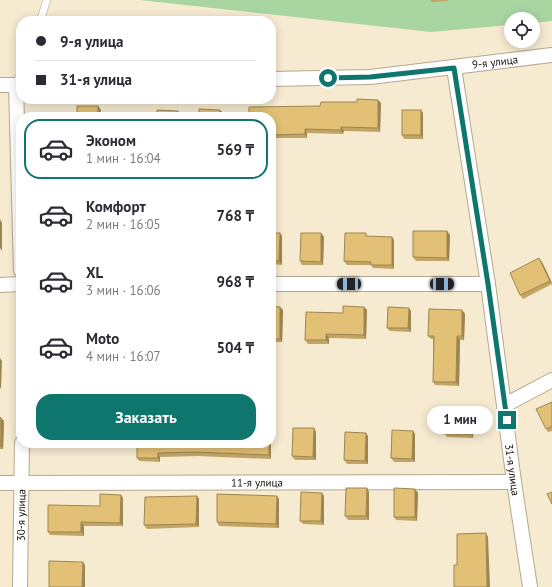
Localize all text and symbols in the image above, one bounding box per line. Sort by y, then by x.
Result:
map controls [504,12,540,48]
button: locate [504,12,540,48]
text: 9-я улица [60,32,123,51]
street label: 9-я улица [471,52,519,72]
route start [319,69,337,87]
text: 31-я улица [60,70,132,89]
icon: car [38,131,74,167]
text: Эконом [86,131,136,150]
text: 569 ₸ [216,140,254,159]
text: 1 мин · 16:04 [86,150,161,167]
icon: car [38,197,74,233]
text: Комфорт [86,197,146,216]
text: 768 ₸ [216,206,254,225]
text: 2 мин · 16:05 [86,216,161,233]
icon: car [38,263,74,299]
text: XL [86,263,103,282]
text: 968 ₸ [216,272,254,291]
car [337,278,361,290]
car [430,278,454,290]
text: 3 мин · 16:06 [86,282,161,299]
icon: car [38,329,74,365]
text: Moto [86,329,119,348]
text: 504 ₸ [216,338,254,357]
text: 4 мин · 16:07 [86,348,161,365]
button: Заказать [36,394,256,440]
callout: 1 мин [427,406,493,434]
text: 1 мин [443,411,477,428]
route end [498,411,516,429]
street label: 31-я улица [502,443,523,497]
street label: 11-я улица [231,475,283,490]
street label: 30-я улица [14,489,28,541]

